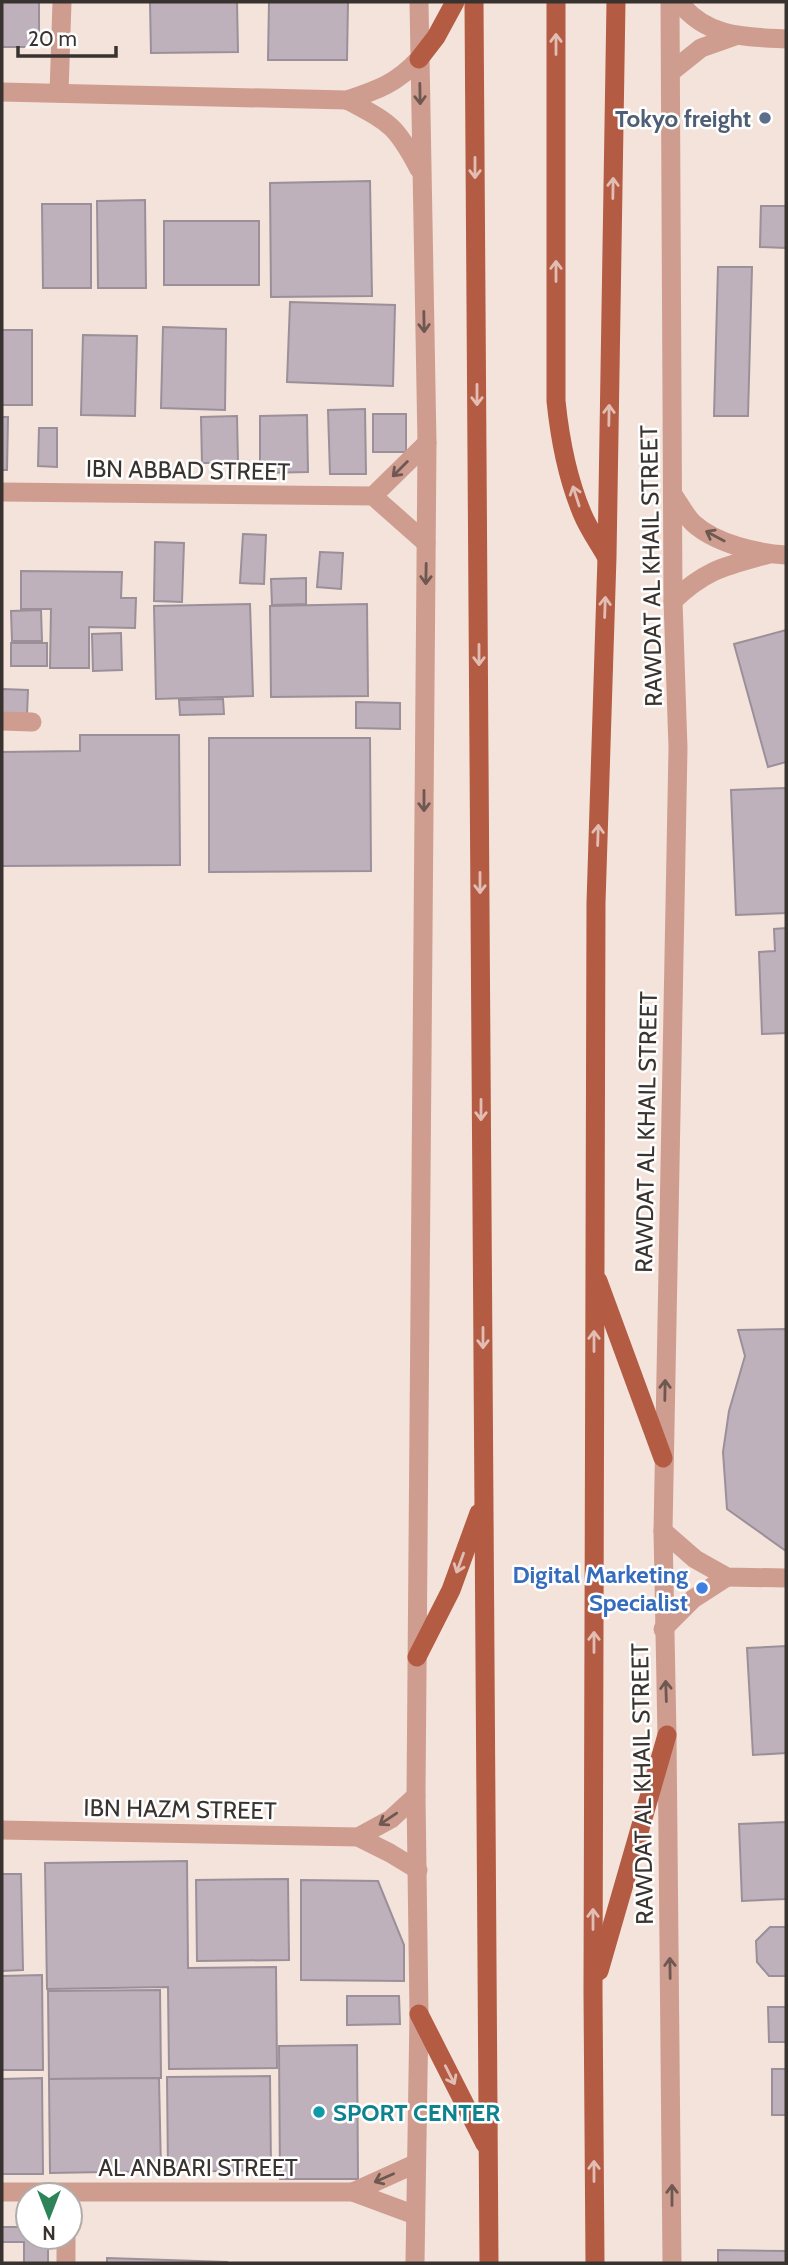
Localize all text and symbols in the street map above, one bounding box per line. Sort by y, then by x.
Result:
scale bar [18,14,116,58]
text: 20 m [28,26,77,51]
one-way arrow [549,32,563,55]
one-way arrow [413,83,427,106]
place label: Tokyo freight [615,104,751,133]
marker: Tokyo freight [757,110,773,126]
one-way arrow [469,156,482,179]
one-way arrow [606,177,620,200]
one-way arrow [549,260,563,283]
one-way arrow [418,310,431,333]
one-way arrow [470,384,484,407]
one-way arrow [602,404,616,427]
street label: RAWDAT AL KHAIL STREET [634,425,668,707]
street label: IBN ABBAD STREET [86,454,291,486]
one-way arrow [392,461,409,478]
one-way arrow [569,485,582,507]
one-way arrow [705,529,725,543]
one-way arrow [419,562,433,585]
one-way arrow [598,596,612,619]
one-way arrow [472,643,486,666]
one-way arrow [417,790,431,813]
one-way arrow [592,823,605,846]
one-way arrow [473,871,487,894]
street label: RAWDAT AL KHAIL STREET [629,991,663,1273]
one-way arrow [474,1098,488,1121]
one-way arrow [476,1326,490,1349]
one-way arrow [587,1330,601,1353]
one-way arrow [658,1379,671,1402]
one-way arrow [453,1552,466,1574]
place label: Digital Marketing Specialist [512,1560,688,1617]
marker: Digital Marketing Specialist [694,1580,710,1596]
one-way arrow [587,1631,601,1654]
street label: RAWDAT AL KHAIL STREET [625,1643,659,1925]
one-way arrow [659,1680,672,1703]
street label: IBN HAZM STREET [83,1793,277,1825]
one-way arrow [379,1812,399,1826]
one-way arrow [586,1907,600,1930]
one-way arrow [663,1956,677,1979]
one-way arrow [443,2064,457,2084]
place label: SPORT CENTER [333,2098,500,2127]
marker: SPORT CENTER [311,2104,327,2120]
street label: AL ANBARI STREET [98,2153,298,2182]
one-way arrow [587,2159,601,2182]
one-way arrow [374,2172,395,2185]
north arrow [14,2181,84,2251]
one-way arrow [665,2184,679,2207]
text: N [42,2221,56,2244]

